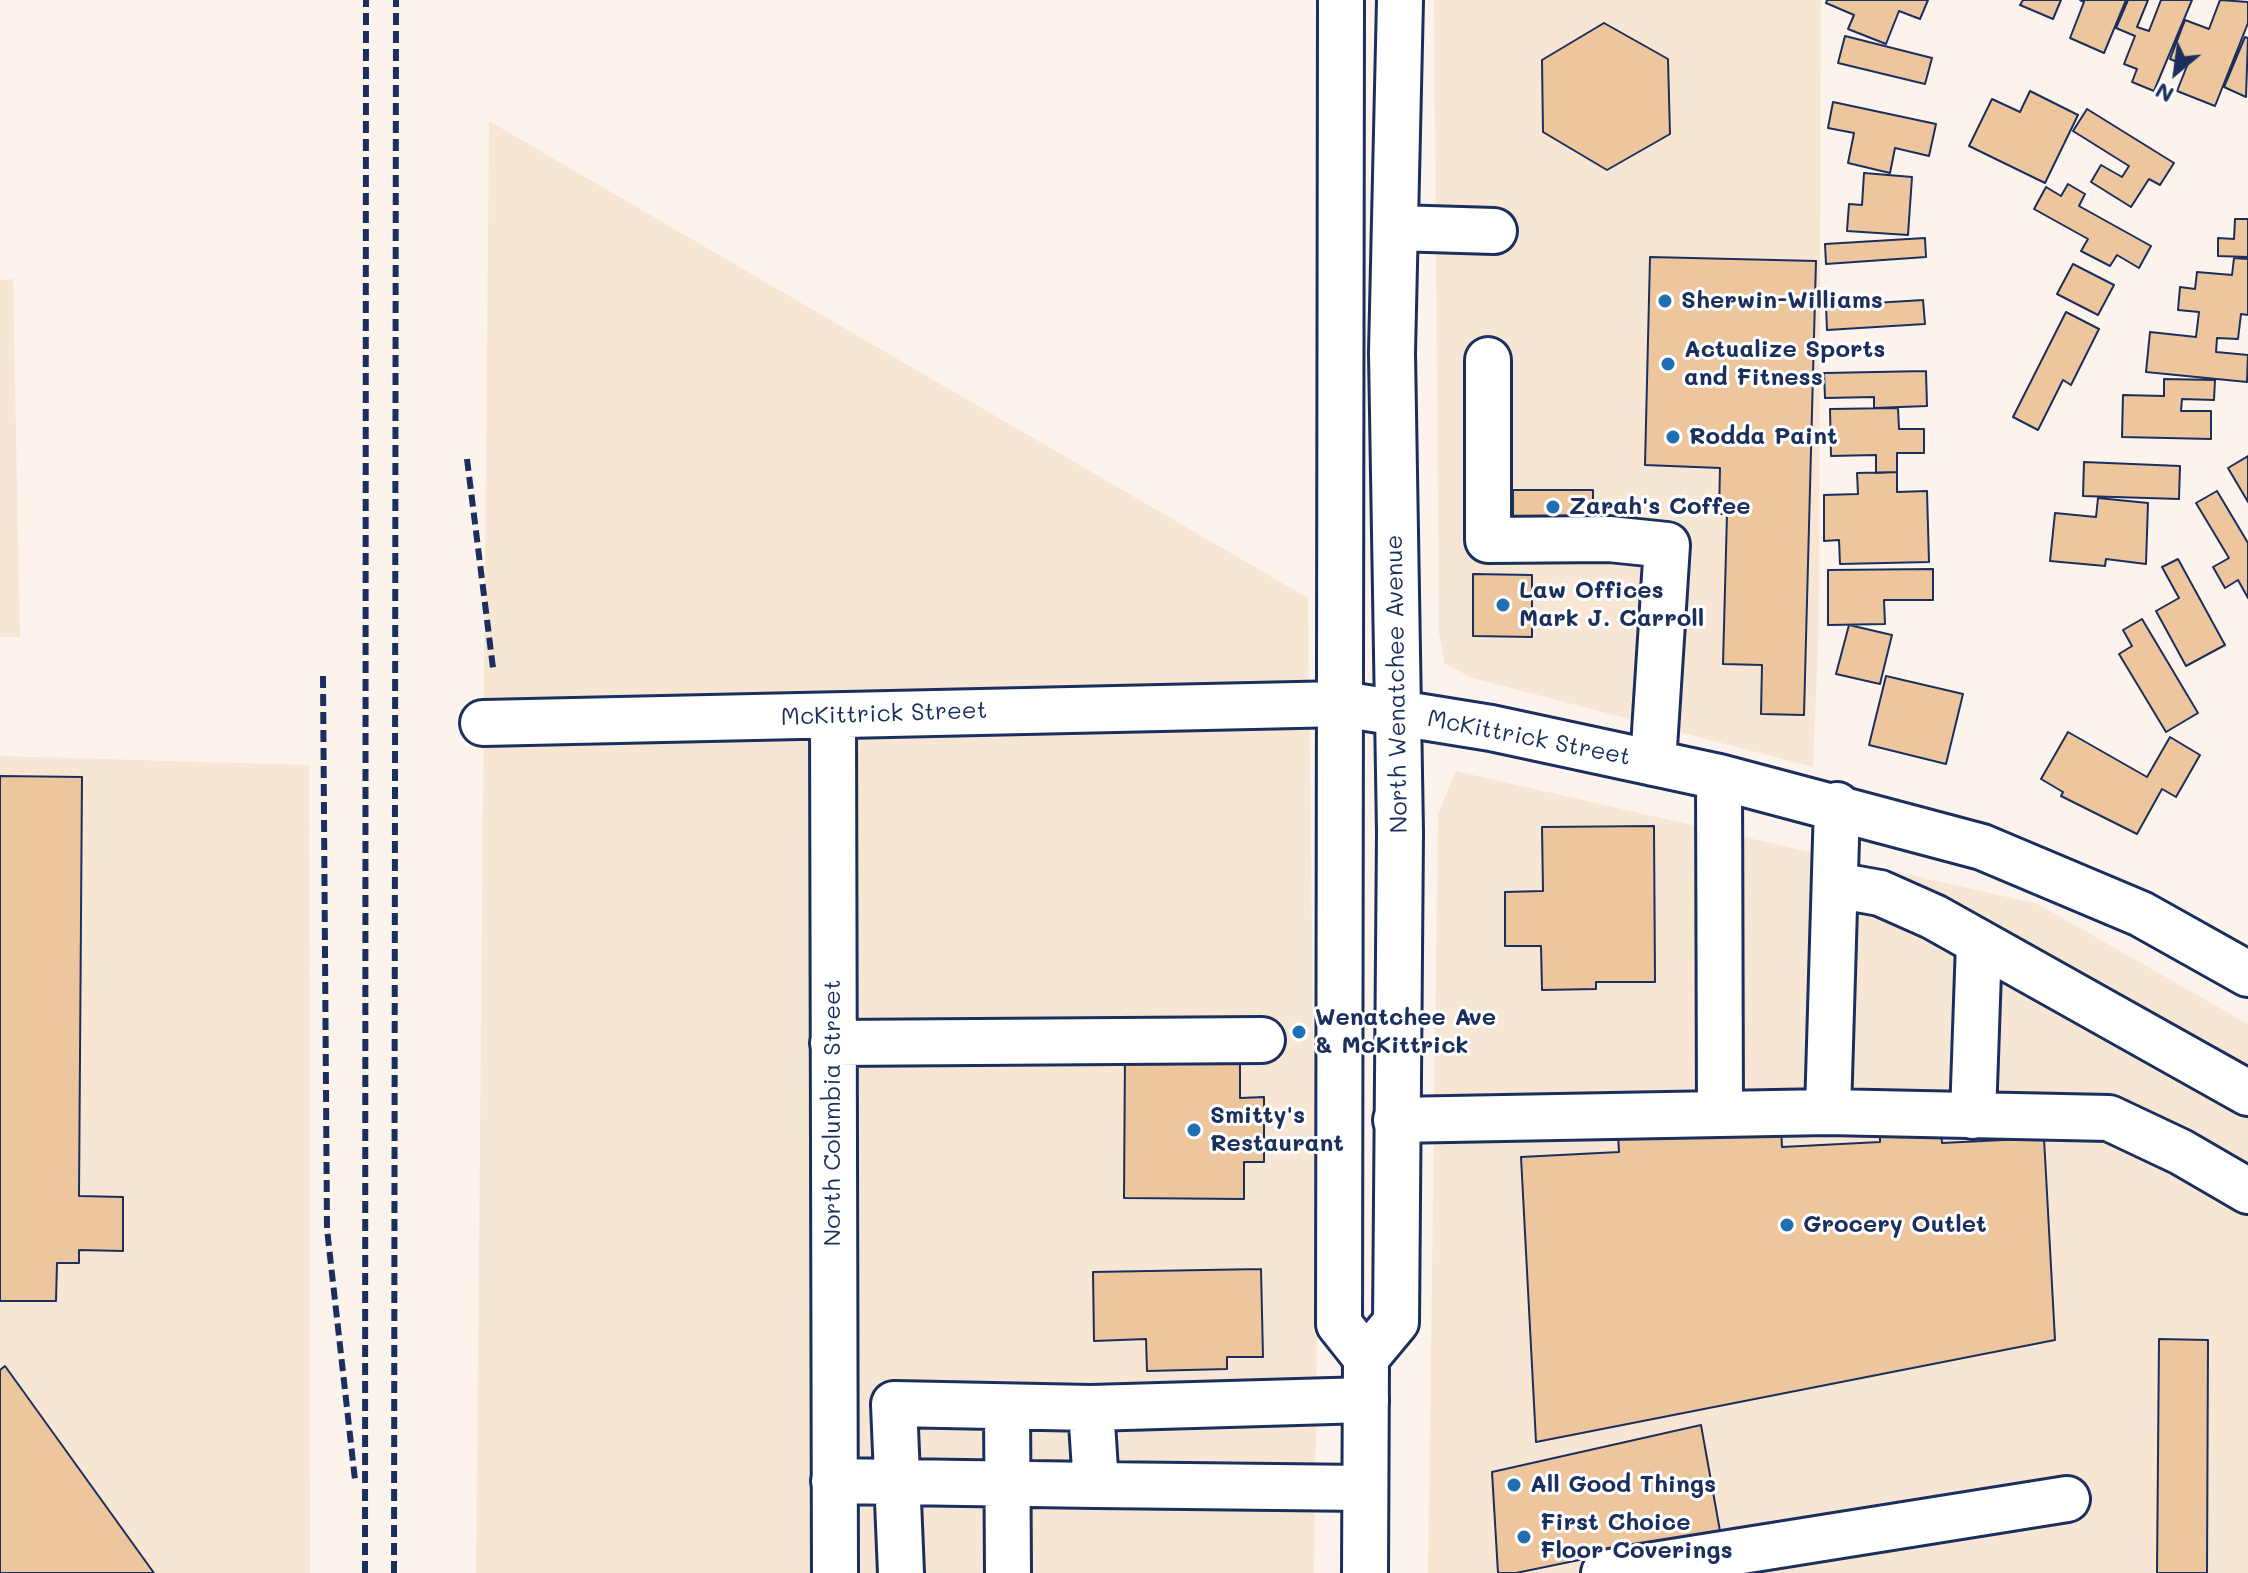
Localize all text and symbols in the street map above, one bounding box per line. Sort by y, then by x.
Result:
north arrow [2136,32,2216,112]
text: N [2150,77,2178,110]
place label: Sherwin-Williams [1681,287,1883,315]
marker: Sherwin-Williams [1656,292,1674,310]
place label: Actualize Sports and Fitness [1684,336,1885,392]
marker: Actualize Sports and Fitness [1659,355,1677,373]
place label: Rodda Paint [1689,423,1838,451]
marker: Rodda Paint [1664,428,1682,446]
place label: Zarah's Coffee [1569,493,1751,521]
marker: Zarah's Coffee [1544,498,1562,516]
street label: North Wenatchee Avenue [1380,534,1414,834]
place label: Law Offices Mark J. Carroll [1519,577,1704,633]
marker: Law Offices Mark J. Carroll [1494,596,1512,614]
street label: McKittrick Street [780,696,988,732]
street label: McKittrick Street [1425,704,1633,772]
street label: North Columbia Street [819,979,847,1247]
place label: Wenatchee Ave & McKittrick [1315,1004,1496,1060]
marker: Wenatchee Ave & McKittrick [1290,1023,1308,1041]
place label: Smitty's Restaurant [1210,1102,1344,1158]
marker: Smitty's Restaurant [1185,1121,1203,1139]
place label: Grocery Outlet [1803,1211,1987,1239]
marker: Grocery Outlet [1778,1216,1796,1234]
place label: All Good Things [1530,1471,1716,1499]
marker: All Good Things [1505,1476,1523,1494]
place label: First Choice Floor Coverings [1540,1509,1733,1565]
marker: First Choice Floor Coverings [1515,1528,1533,1546]

